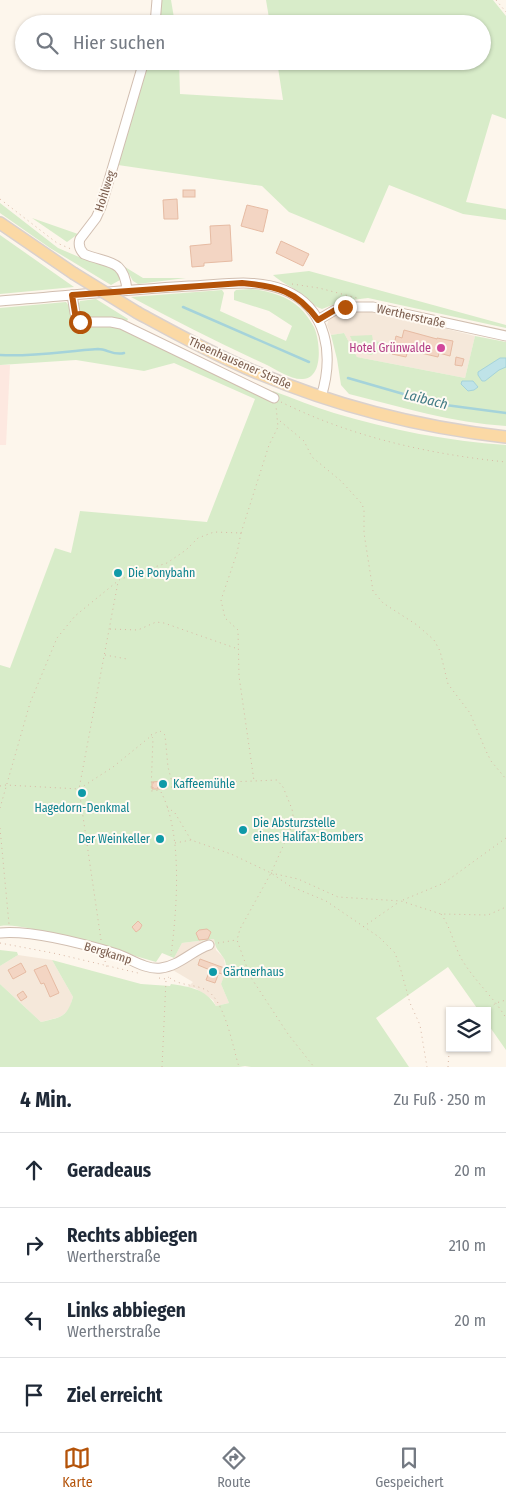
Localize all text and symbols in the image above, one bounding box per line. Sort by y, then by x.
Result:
search box [15,15,491,70]
icon: search [33,29,61,57]
text: Hier suchen [73,31,165,54]
street label: Hohlweg [92,168,118,213]
route end [334,296,357,319]
street label: Wertherstraße [375,301,447,331]
route start [69,311,92,334]
street label: Theenhausener Straße [187,334,294,392]
place label: Hotel Grünwalde [349,341,431,355]
marker: Hotel Grünwalde [435,342,447,354]
water label: Laibach [402,386,450,413]
place label: Die Ponybahn [128,566,195,580]
marker: Die Ponybahn [112,567,124,579]
place label: Kaffeemühle [173,777,235,791]
marker: Kaffeemühle [157,778,169,790]
marker: Hagedorn-Denkmal [76,787,88,799]
place label: Hagedorn-Denkmal [34,801,130,815]
place label: Die Absturzstelle eines Halifax-Bombers [253,816,364,844]
marker: Die Absturzstelle eines Halifax-Bombers [237,824,249,836]
place label: Der Weinkeller [78,832,151,846]
marker: Der Weinkeller [154,833,166,845]
street label: Bergkamp [82,939,134,967]
place label: Gärtnerhaus [223,965,284,979]
marker: Gärtnerhaus [207,966,219,978]
map controls [446,1007,491,1052]
button: layers [446,1007,491,1052]
text: 4 Min. [20,1087,72,1113]
text: Zu Fuß · 250 m [394,1090,486,1109]
icon: ahead [20,1156,48,1184]
text: Geradeaus [67,1159,151,1182]
text: 20 m [455,1161,486,1180]
text: Rechts abbiegen [67,1224,197,1247]
icon: right [20,1231,48,1259]
text: 210 m [449,1236,486,1255]
text: Wertherstraße [67,1247,161,1266]
text: Links abbiegen [67,1299,186,1322]
icon: left [20,1306,48,1334]
text: 20 m [455,1311,486,1330]
text: Wertherstraße [67,1322,161,1341]
icon: arrive [20,1381,48,1409]
text: Ziel erreicht [67,1384,163,1407]
tab: Karte [62,1444,93,1491]
tab: Route [217,1444,251,1491]
tab: Gespeichert [375,1444,444,1491]

